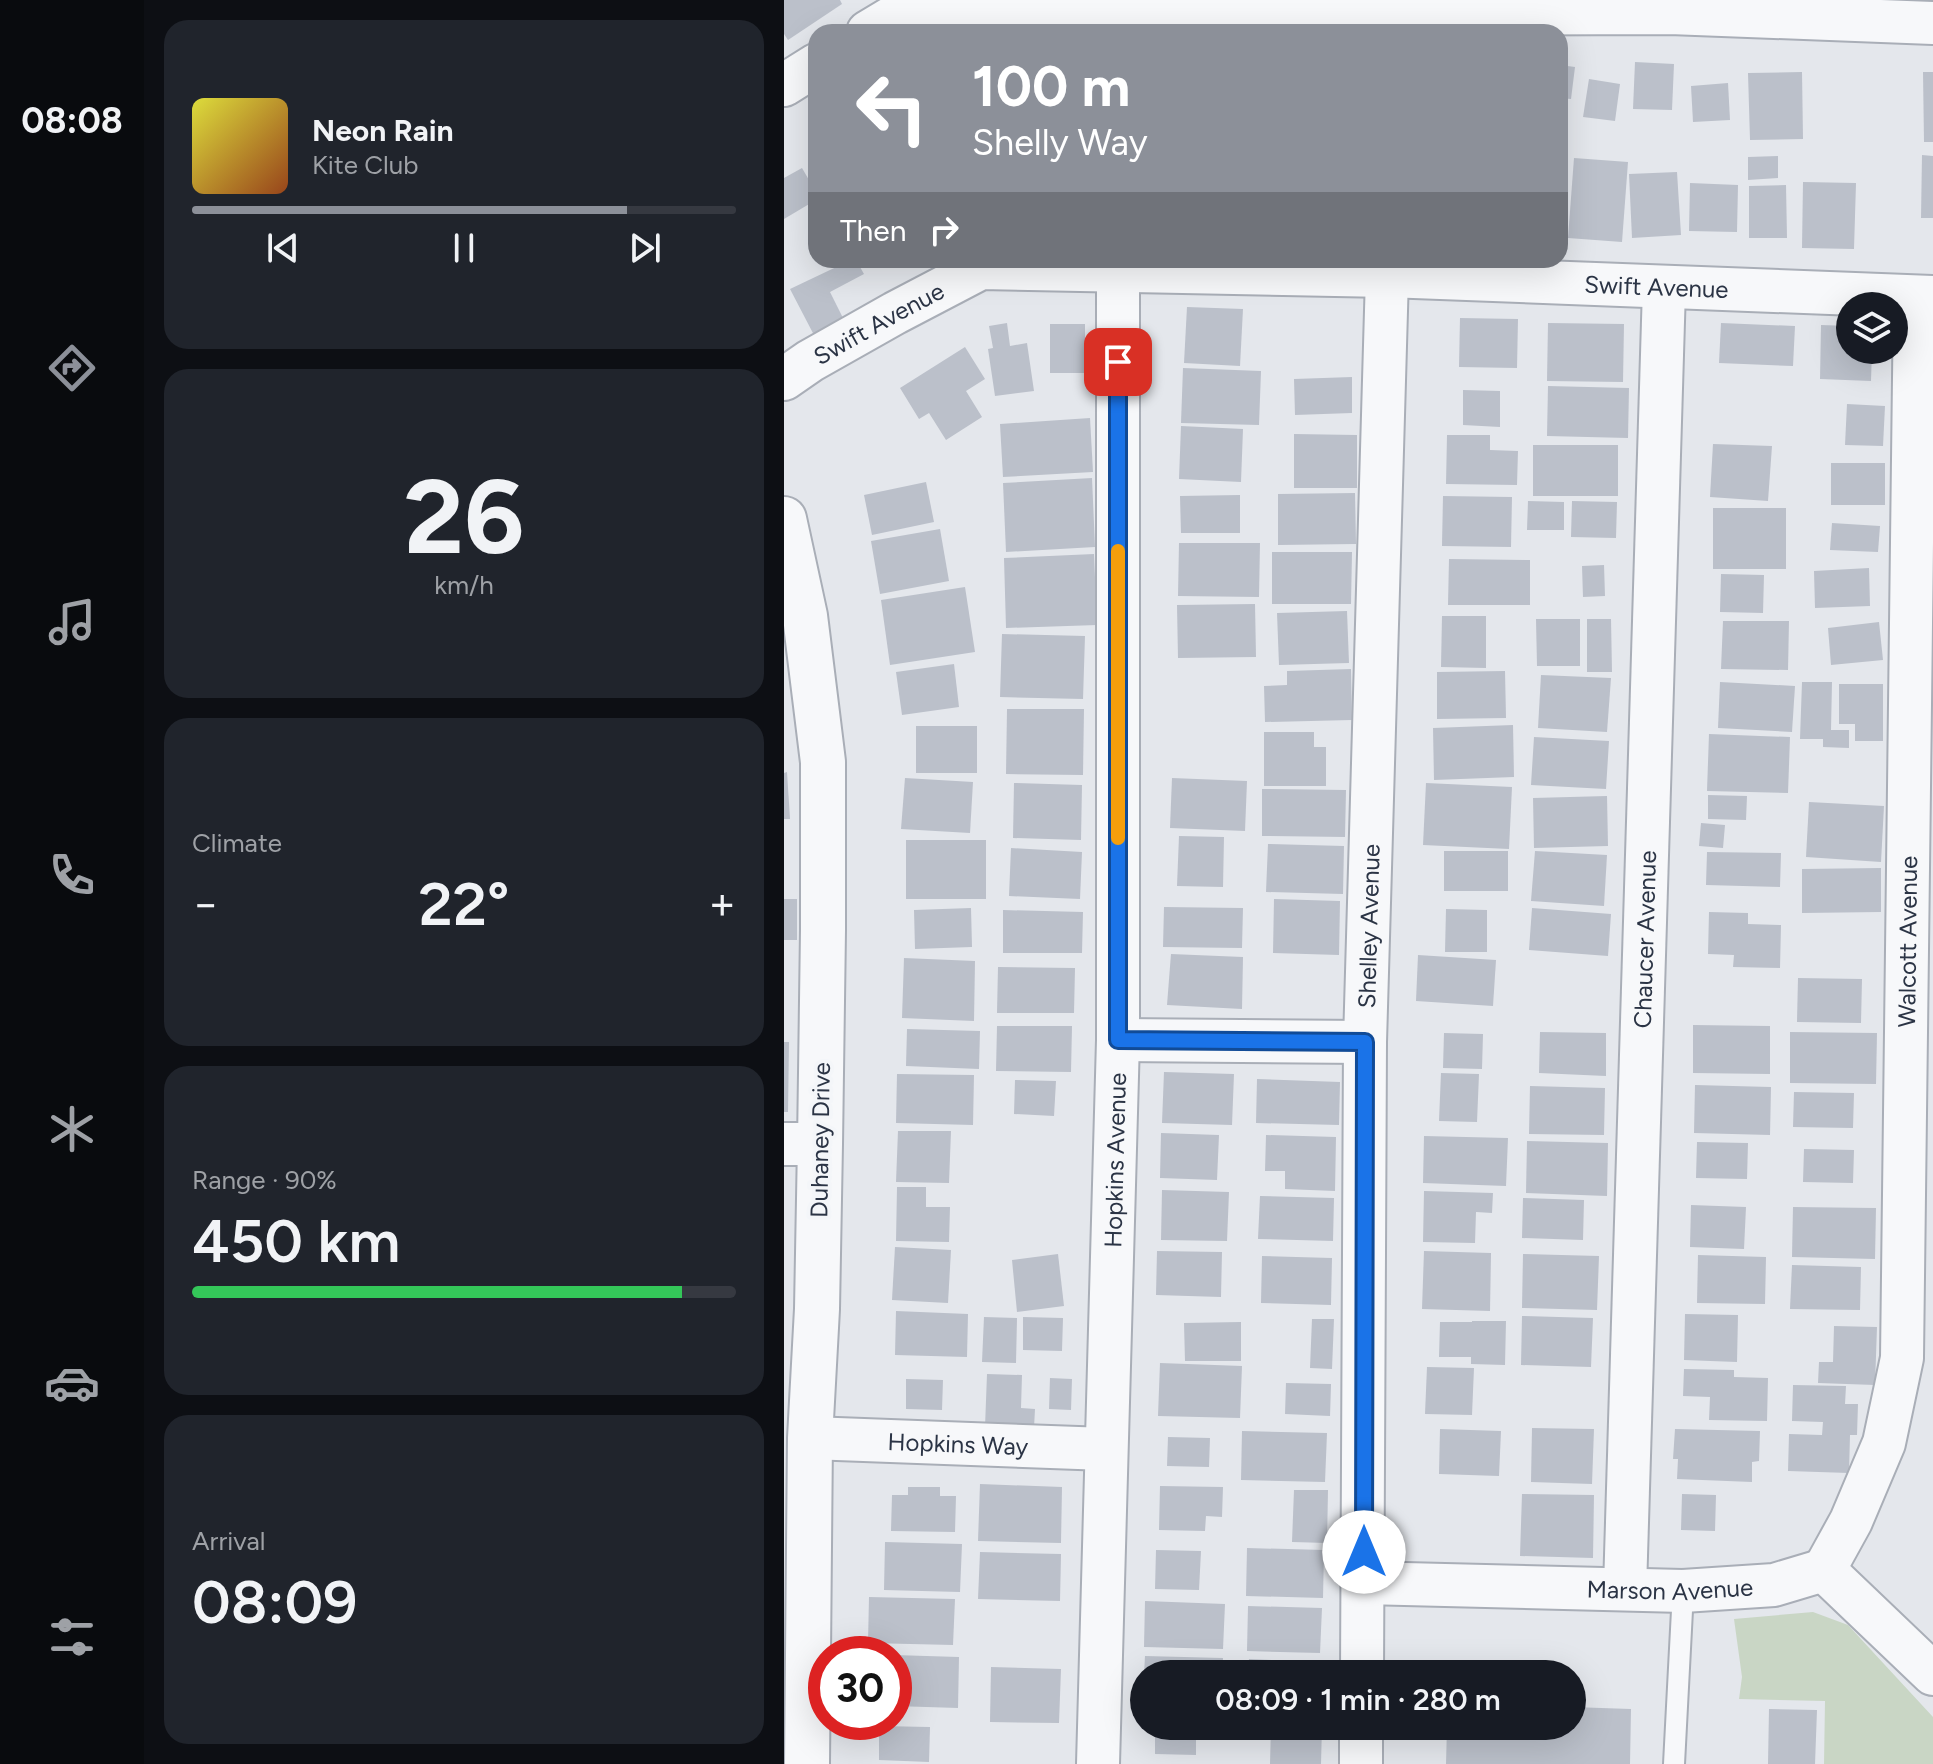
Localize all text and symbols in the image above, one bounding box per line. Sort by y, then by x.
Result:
text: 100 m [972,53,1130,120]
icon: left [840,56,944,160]
text: 08:08 [21,99,123,142]
text: Neon Rain [312,112,454,149]
text: Shelly Way [972,121,1148,164]
text: Kite Club [312,149,418,181]
icon: right [922,208,966,252]
text: Then [840,212,906,249]
icon: previous [261,226,305,270]
icon: pause [442,226,486,270]
icon: next [623,226,667,270]
street label: Swift Avenue [1584,269,1729,304]
street label: Swift Avenue [808,276,949,371]
map controls [1836,292,1908,364]
button: layers [1836,292,1908,364]
pin [1084,328,1152,396]
icon: directions [44,340,100,396]
icon: arrive [1096,340,1140,384]
text: 26 [404,454,524,579]
text: km/h [434,569,494,601]
icon: music [44,594,100,650]
text: Climate [192,827,282,859]
street label: Shelley Avenue [1351,843,1385,1009]
icon: phone [44,847,100,903]
street label: Chaucer Avenue [1627,850,1662,1029]
street label: Walcott Avenue [1892,855,1923,1028]
text: 22° [419,868,509,940]
text: − [192,877,219,930]
text: + [709,877,736,930]
street label: Duhaney Drive [804,1062,836,1218]
street label: Hopkins Avenue [1098,1072,1132,1248]
icon: climate [44,1101,100,1157]
text: Range · 90% [192,1164,337,1196]
text: 450 km [192,1205,400,1277]
icon: car [44,1355,100,1411]
street label: Hopkins Way [887,1426,1029,1461]
position arrow [1322,1510,1406,1594]
text: Arrival [192,1525,265,1557]
text: 08:09 [192,1566,358,1638]
street label: Marson Avenue [1586,1572,1754,1606]
icon: filters [44,1609,100,1665]
speed limit sign: 30 [808,1636,912,1740]
text: 08:09 · 1 min · 280 m [1215,1681,1501,1718]

